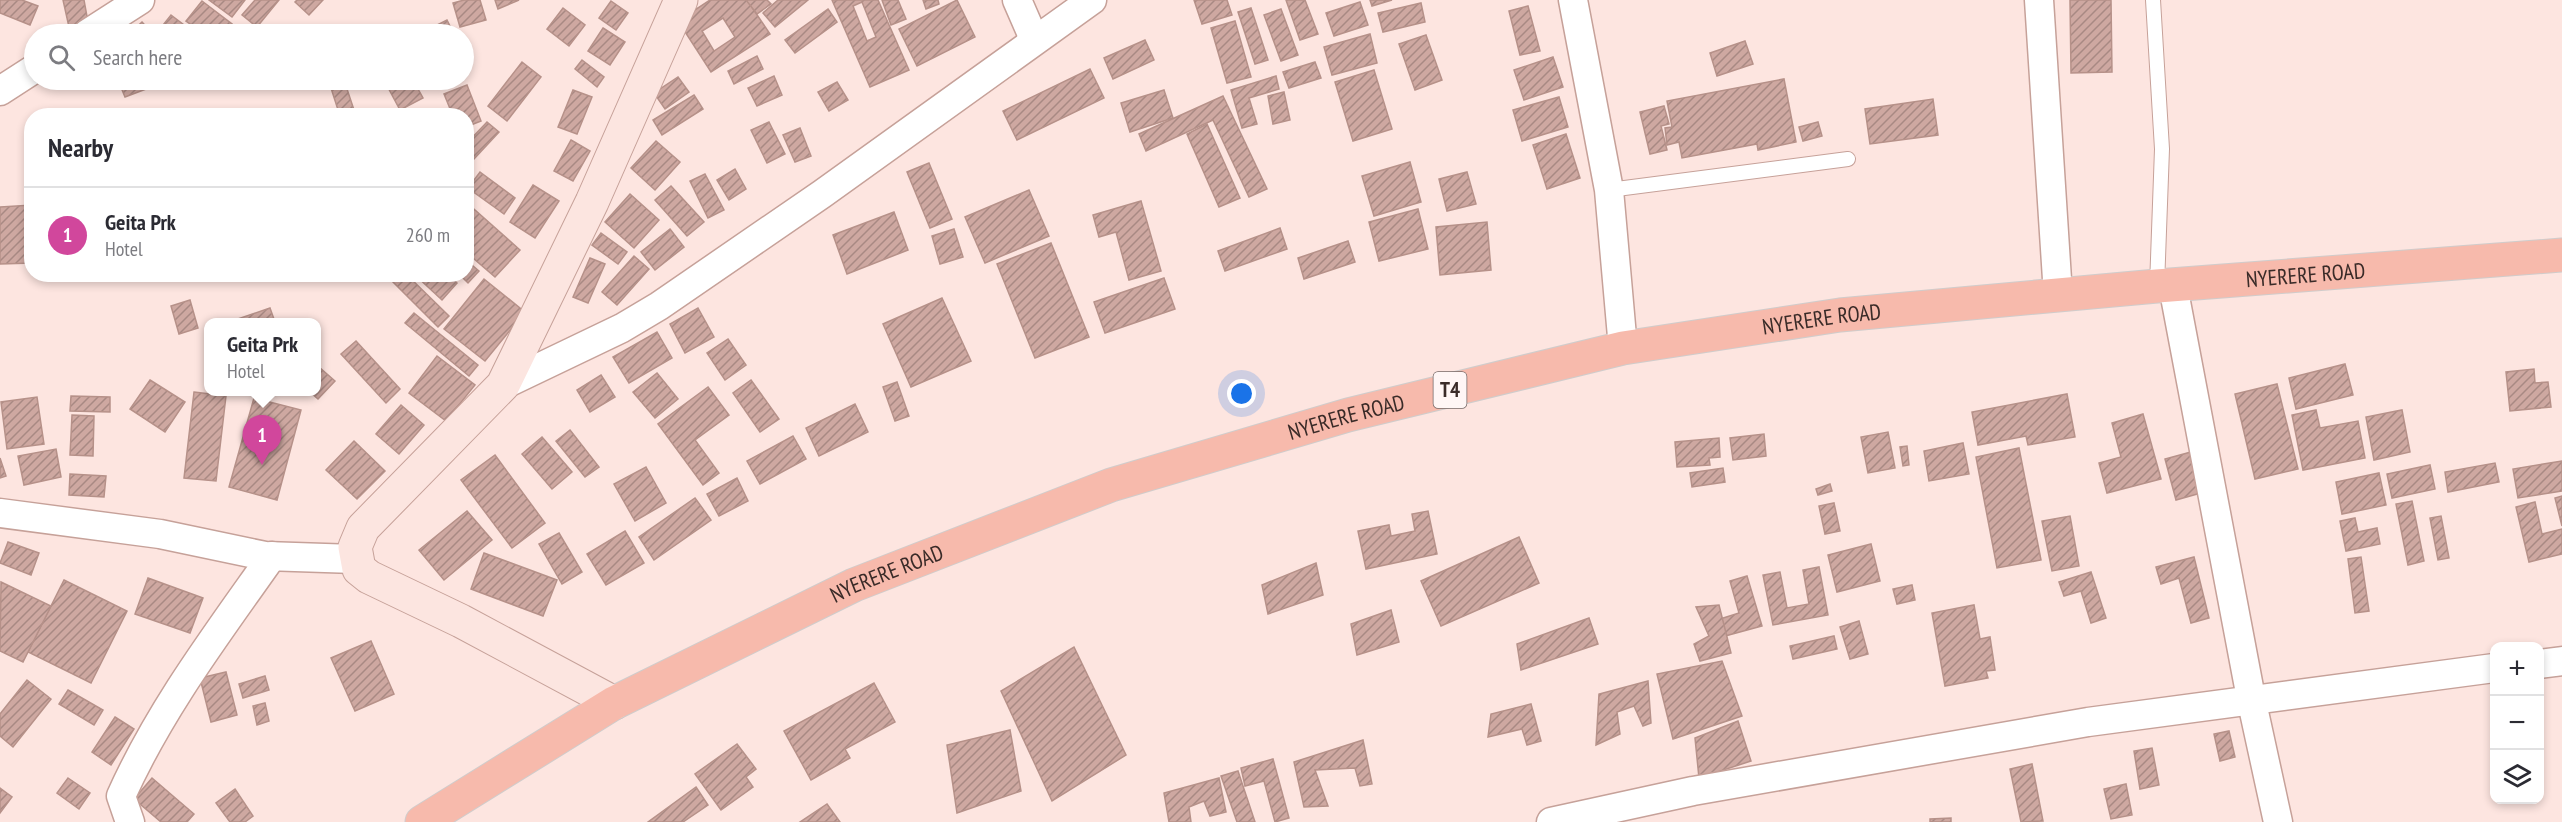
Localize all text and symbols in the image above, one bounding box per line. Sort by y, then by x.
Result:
search box [24,24,474,90]
icon: search [45,41,78,74]
text: Search here [93,43,182,71]
text: Nearby [48,131,113,164]
text: Geita Prk [105,208,176,236]
text: 1 [63,222,72,248]
text: 260 m [406,222,450,248]
text: Hotel [105,236,143,262]
street label: NYERERE ROAD [2245,256,2366,293]
street label: NYERERE ROAD [1760,297,1882,341]
popup [204,318,321,396]
text: Geita Prk [227,330,298,358]
text: Hotel [227,358,265,384]
road number: T4 [1434,372,1466,408]
your location [1227,379,1256,408]
street label: NYERERE ROAD [1285,388,1407,446]
pin: 1 [242,416,282,465]
street label: NYERERE ROAD [825,538,947,609]
map controls [2490,642,2544,804]
button: + [2490,642,2544,696]
button: − [2490,696,2544,750]
button: layers [2490,750,2544,804]

